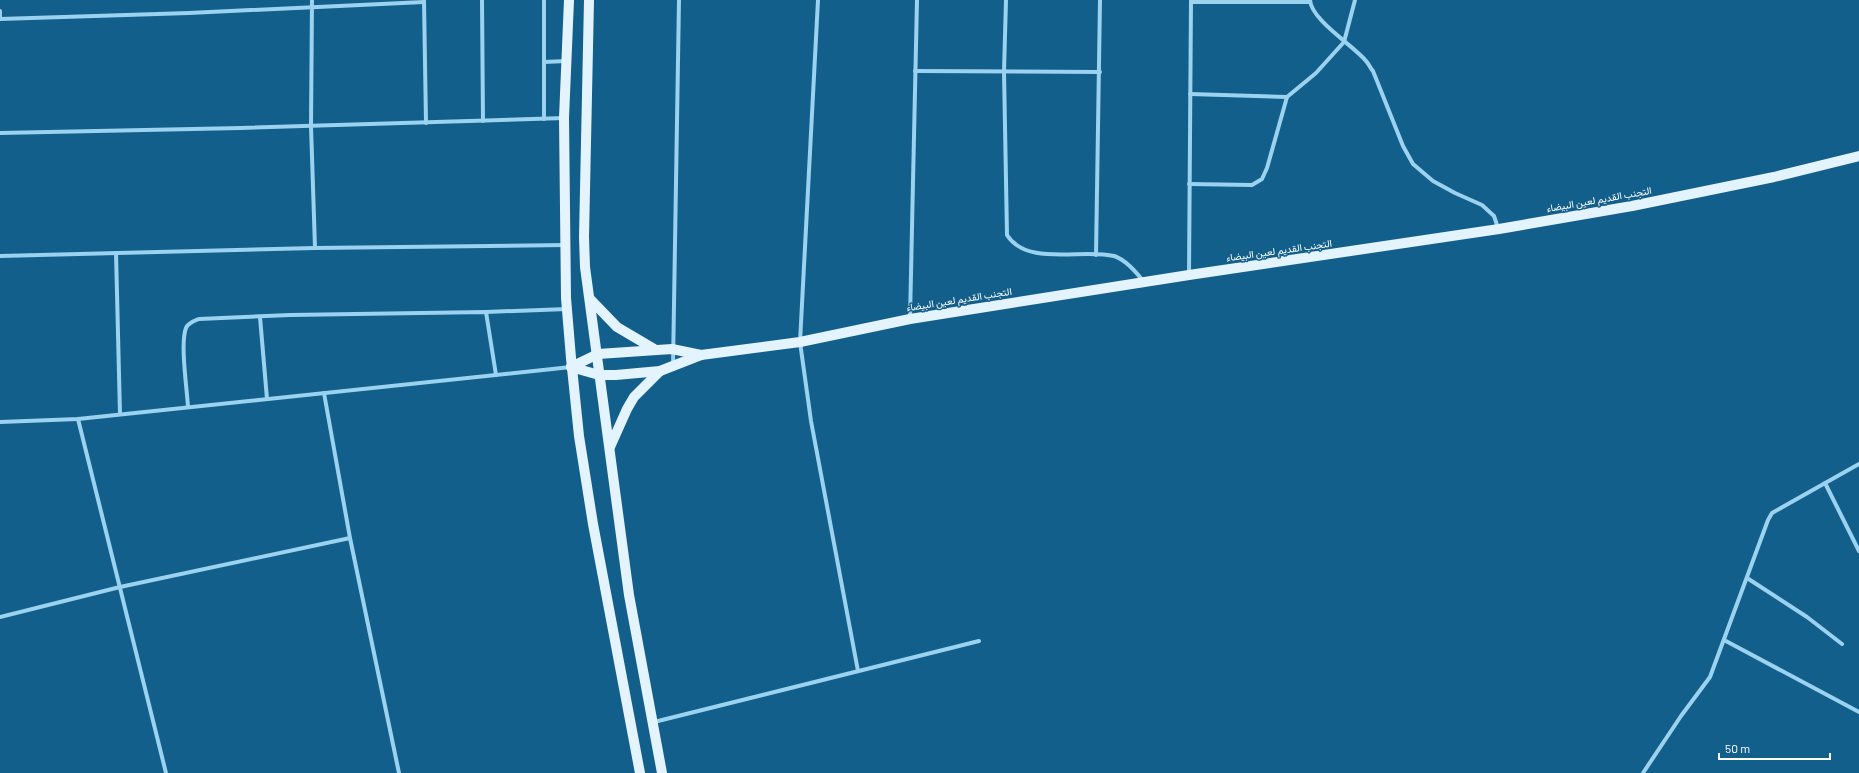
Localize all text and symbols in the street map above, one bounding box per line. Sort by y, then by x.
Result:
street label: التجنب القديم لعين البيضاء [1545,184,1653,215]
street label: التجنب القديم لعين البيضاء [1225,237,1333,264]
street label: التجنب القديم لعين البيضاء [905,285,1013,314]
scale bar [1719,735,1830,761]
text: 50 m [1725,741,1750,755]

